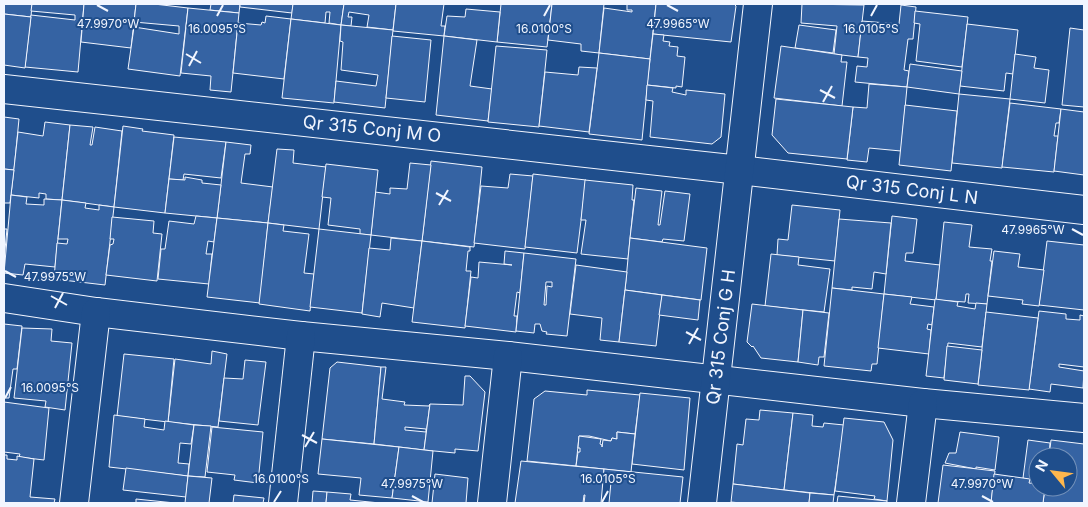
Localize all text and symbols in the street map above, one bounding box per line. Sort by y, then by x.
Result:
text: 47.9970°W [77,16,139,31]
text: 47.9965°W [646,16,710,31]
text: 16.0095°S [188,21,246,36]
text: 16.0100°S [516,21,572,36]
text: 16.0105°S [843,21,899,36]
street label: Qr 315 Conj M O [302,111,442,146]
street label: Qr 315 Conj L N [845,171,979,208]
text: 47.9965°W [1001,222,1065,237]
street label: Qr 315 Conj G H [702,268,739,406]
text: 47.9975°W [24,269,86,284]
text: 16.0095°S [21,380,79,395]
north arrow [1028,447,1078,497]
text: N [1031,457,1051,474]
text: 16.0100°S [253,471,309,486]
text: 16.0105°S [580,471,636,486]
text: 47.9975°W [381,476,443,491]
text: 47.9970°W [951,476,1013,491]

